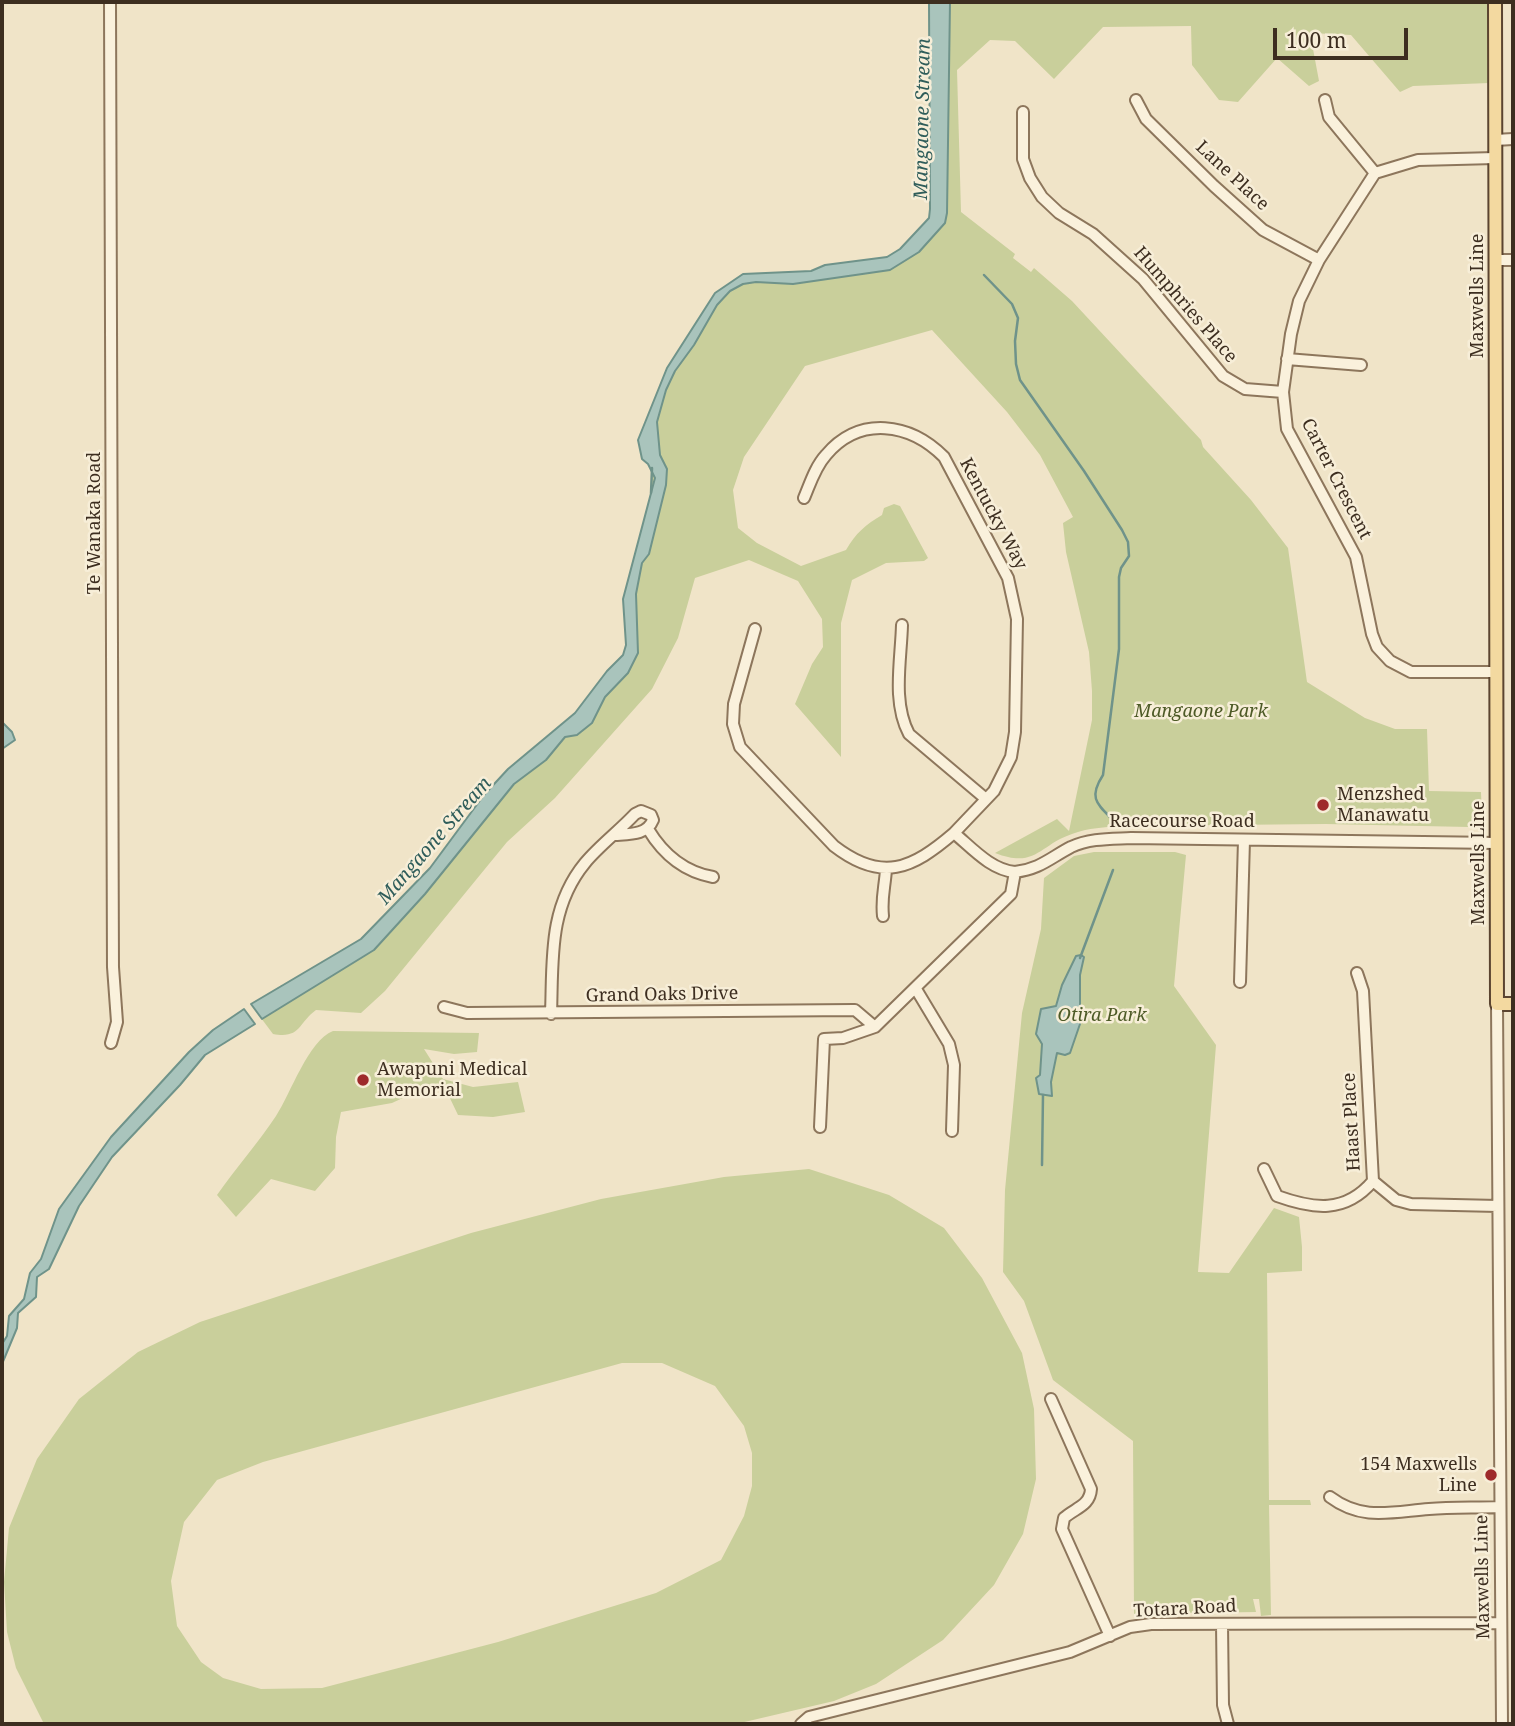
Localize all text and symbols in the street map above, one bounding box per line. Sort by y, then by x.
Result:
scale bar [1277,14,1412,58]
text: 100 m [1286,26,1347,54]
water label: Mangaone Stream [910,38,936,200]
street label: Lane Place [1191,137,1273,215]
street label: Maxwells Line [1467,234,1489,358]
street label: Humphries Place [1129,242,1241,368]
street label: Carter Crescent [1296,415,1376,543]
street label: Te Wanaka Road [84,452,106,594]
street label: Kentucky Way [955,455,1031,573]
park label: Mangaone Park [1134,701,1268,723]
water label: Mangaone Stream [373,773,497,909]
place label: Menzshed Manawatu [1337,784,1429,826]
marker: Menzshed Manawatu [1315,797,1331,813]
street label: Maxwells Line [1468,801,1490,925]
street label: Racecourse Road [1109,811,1255,833]
street label: Grand Oaks Drive [586,983,738,1007]
park label: Otira Park [1058,1005,1146,1027]
place label: Awapuni Medical Memorial [377,1059,527,1102]
marker: Awapuni Medical Memorial [355,1072,371,1088]
street label: Haast Place [1339,1072,1365,1172]
place label: 154 Maxwells Line [1360,1454,1477,1496]
marker: 154 Maxwells Line [1483,1467,1499,1483]
street label: Maxwells Line [1471,1514,1495,1640]
street label: Totara Road [1133,1596,1237,1622]

